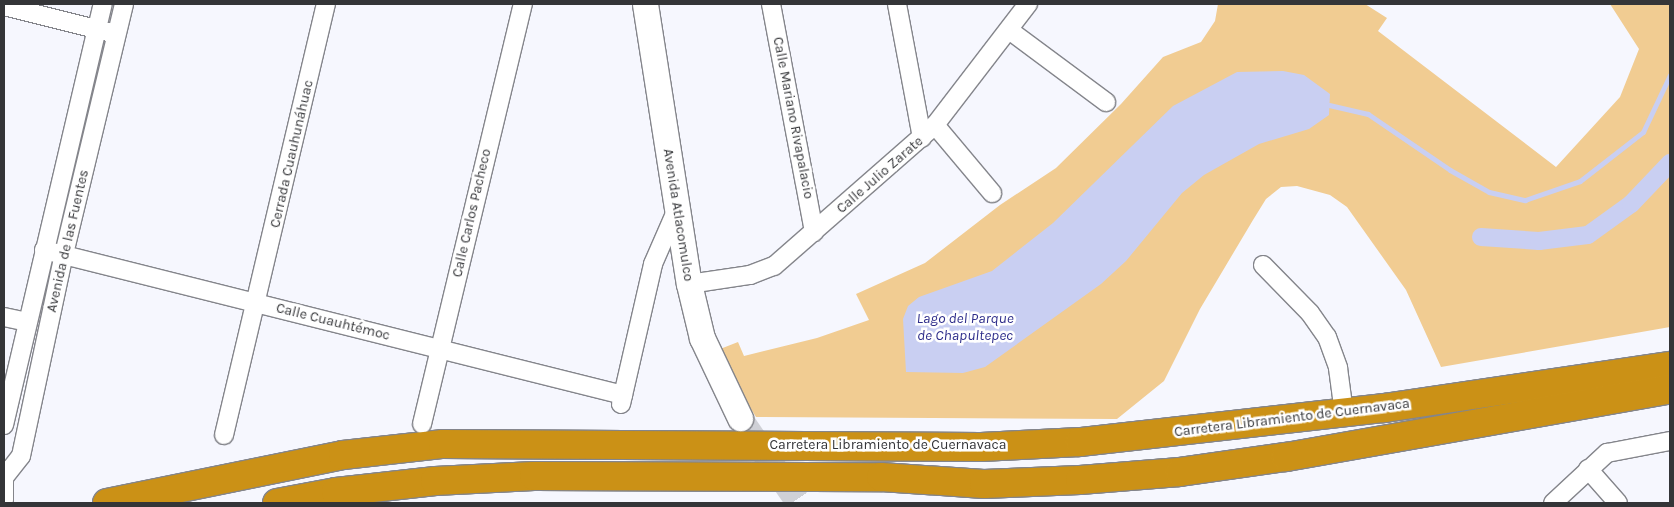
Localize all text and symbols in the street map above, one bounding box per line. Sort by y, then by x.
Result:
street label: Calle Mariano Rivapalacio [769,36,817,200]
street label: Cerrada Cuauhunáhuac [267,78,317,230]
street label: Calle Julio Zarate [833,133,927,217]
street label: Calle Carlos Pacheco [449,147,495,279]
street label: Avenida Atlacomulco [659,147,697,283]
street label: Avenida de las Fuentes [43,168,93,314]
street label: Calle Cuauhtémoc [274,300,392,344]
water label: Lago del Parque de Chapultepec [916,309,1014,344]
street label: Carretera Libramiento de Cuernavaca [1173,395,1411,441]
street label: Carretera Libramiento de Cuernavaca [769,437,1007,453]

